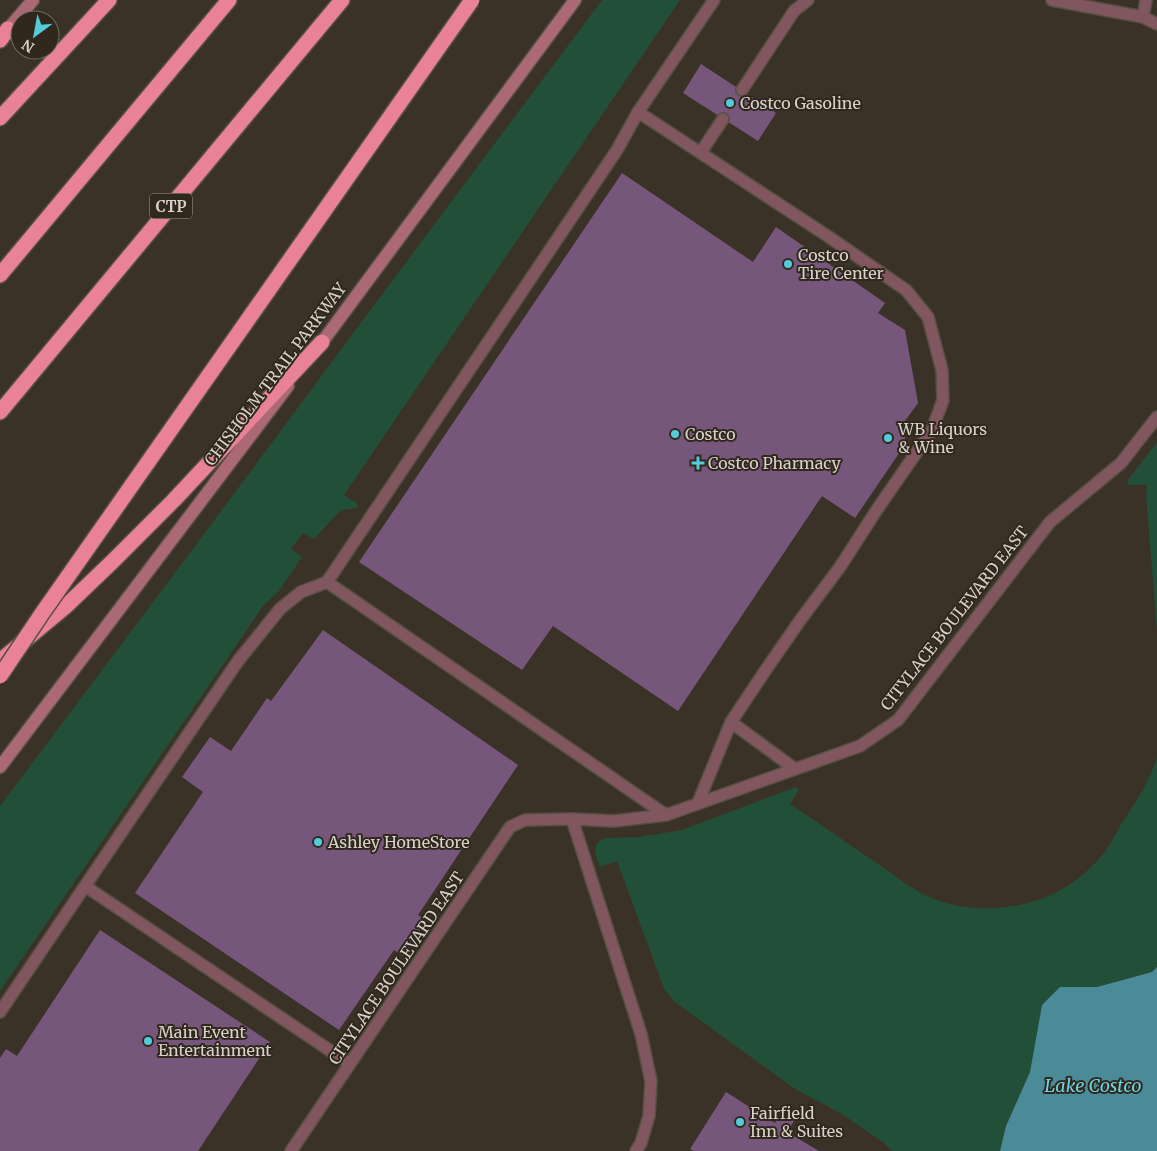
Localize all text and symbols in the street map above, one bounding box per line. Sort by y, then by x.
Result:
north arrow [10,10,60,60]
text: N [19,35,38,57]
place label: Costco Gasoline [740,93,861,113]
marker: Costco Gasoline [724,97,736,109]
road number: CTP [150,194,192,218]
place label: Costco Tire Center [798,245,884,283]
marker: Costco Tire Center [782,258,794,270]
street label: CHISHOLM TRAIL PARKWAY [200,278,351,469]
place label: WB Liquors & Wine [897,419,987,457]
place label: Costco [685,424,736,444]
marker: Costco [669,428,681,440]
marker: WB Liquors & Wine [882,432,894,444]
place label: Costco Pharmacy [708,453,841,473]
marker: Costco Pharmacy [692,457,704,469]
street label: CITYLACE BOULEVARD EAST [876,522,1032,714]
place label: Ashley HomeStore [327,832,469,852]
marker: Ashley HomeStore [312,836,324,848]
street label: CITYLACE BOULEVARD EAST [324,868,468,1068]
place label: Main Event Entertainment [158,1022,272,1060]
marker: Main Event Entertainment [142,1035,154,1047]
water label: Lake Costco [1045,1074,1141,1097]
place label: Fairfield Inn & Suites [750,1103,843,1141]
marker: Fairfield Inn & Suites [734,1116,746,1128]

